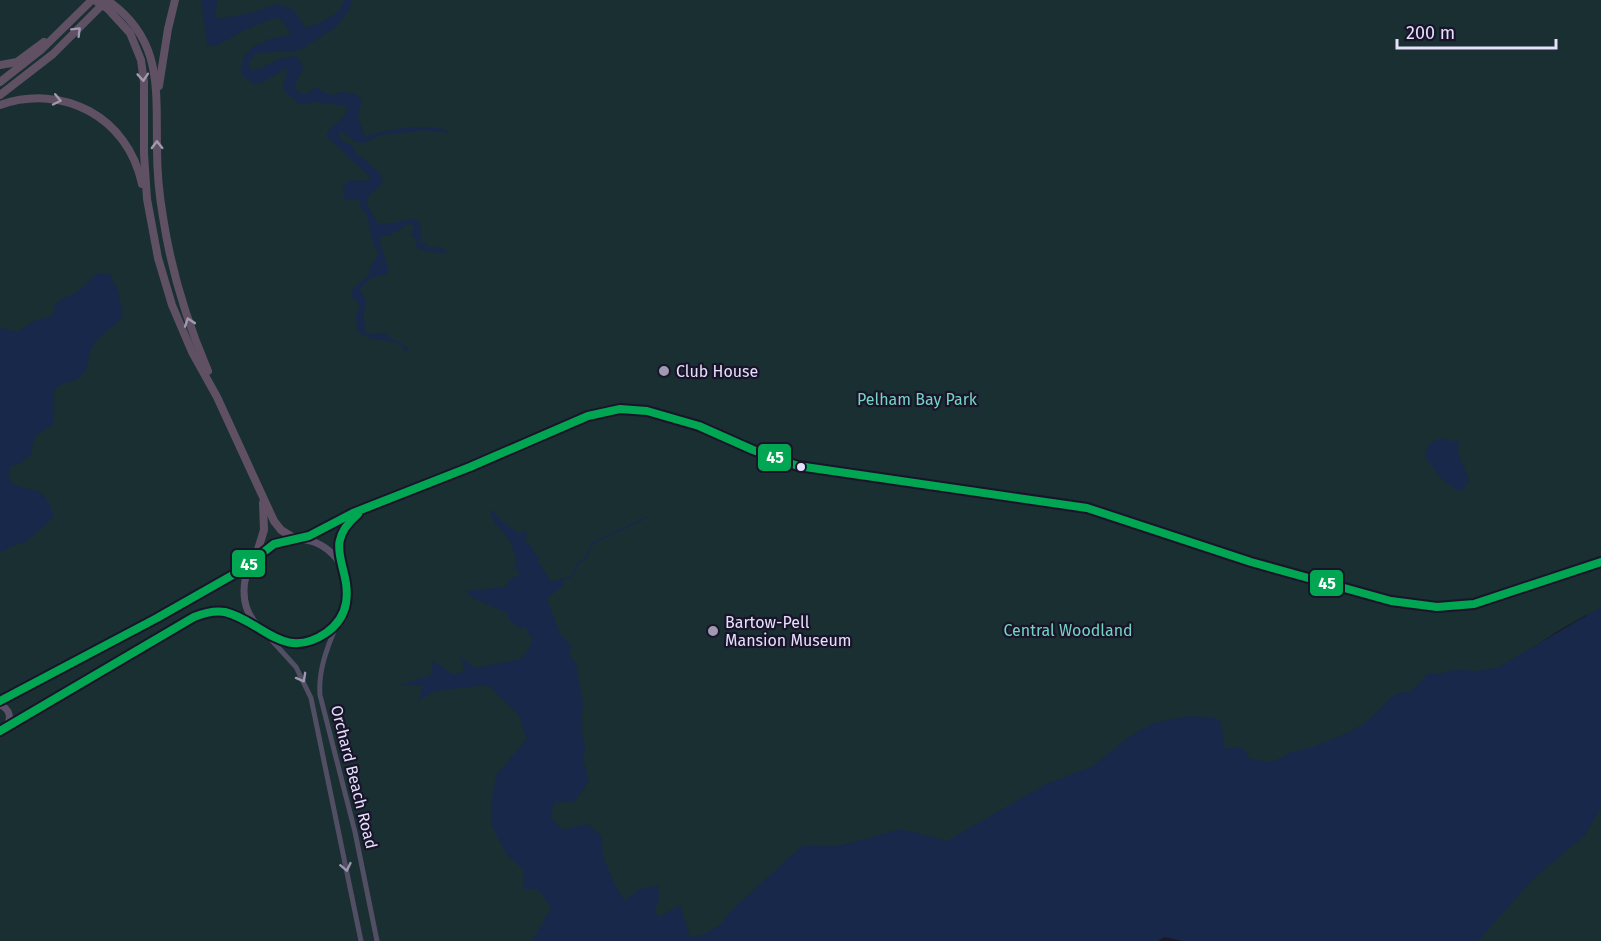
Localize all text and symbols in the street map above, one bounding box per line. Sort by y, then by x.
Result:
scale bar [1397,12,1556,50]
text: 200 m [1406,22,1455,44]
one-way arrow [70,27,81,38]
one-way arrow [136,73,149,82]
one-way arrow [52,92,62,105]
one-way arrow [151,140,163,149]
one-way arrow [184,317,197,328]
place label: Club House [676,362,758,381]
marker: Club House [657,364,671,378]
park label: Pelham Bay Park [857,390,978,409]
line badge: 45 [757,443,792,472]
text: 45 [766,448,784,467]
unlabelled marker [795,461,807,473]
line badge: 45 [231,549,266,578]
text: 45 [240,555,258,574]
line badge: 45 [1309,569,1344,597]
text: 45 [1318,574,1336,593]
place label: Bartow-Pell Mansion Museum [725,613,851,650]
park label: Central Woodland [1003,621,1133,640]
marker: Bartow-Pell Mansion Museum [706,624,720,638]
one-way arrow [295,671,306,682]
street label: Orchard Beach Road [327,703,381,851]
one-way arrow [339,862,352,872]

